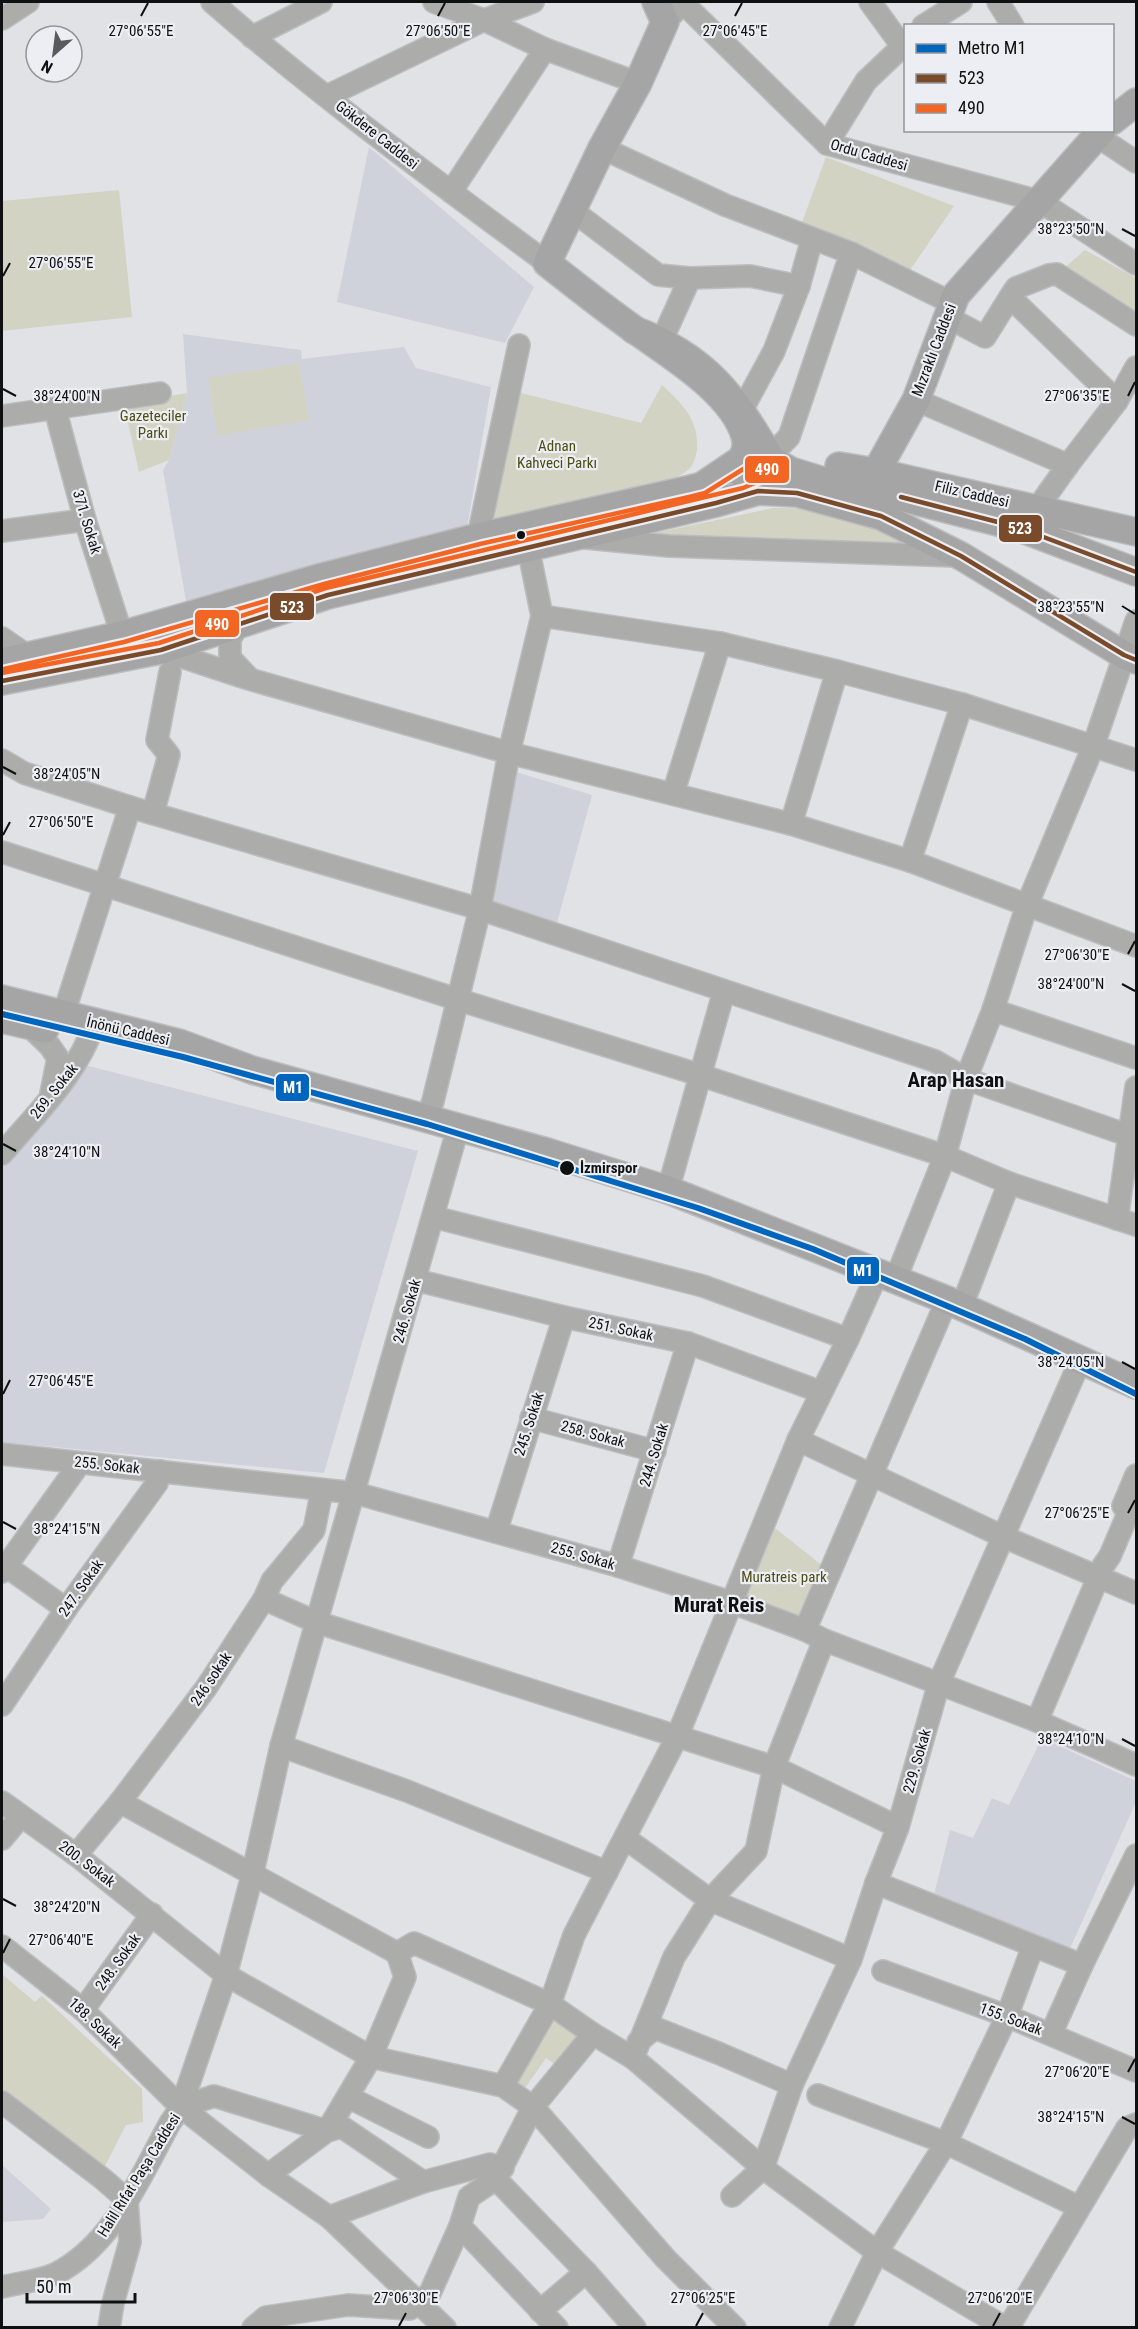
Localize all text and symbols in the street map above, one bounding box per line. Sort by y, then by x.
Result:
text: 27°06'55"E [109,22,173,40]
text: 27°06'50"E [406,22,470,40]
text: 27°06'45"E [703,22,767,40]
north arrow [24,24,84,84]
legend [904,24,1114,132]
text: Metro M1 [958,37,1026,58]
text: N [38,56,56,77]
text: 523 [958,67,985,88]
street label: Gökdere Caddesi [332,97,422,173]
text: 490 [958,97,985,118]
street label: Ordu Caddesi [828,135,910,175]
text: 38°23'50"N [1038,220,1104,238]
text: 27°06'55"E [29,254,93,272]
street label: Mızraklı Caddesi [908,301,960,399]
text: 38°24'00"N [34,387,100,405]
text: 27°06'35"E [1045,387,1109,405]
park label: Gazeteciler Parkı [120,407,187,442]
park label: Adnan Kahveci Parkı [517,437,597,472]
line badge: 490 [744,455,790,484]
text: 490 [755,460,779,479]
street label: Filiz Caddesi [933,477,1011,511]
street label: 371. Sokak [69,488,105,556]
line badge: 523 [998,514,1043,543]
text: 523 [1008,519,1032,538]
unlabelled marker [515,529,527,541]
line badge: 523 [269,592,315,621]
text: 523 [280,598,304,617]
text: 38°23'55"N [1038,598,1104,616]
line badge: 490 [194,609,240,638]
text: 490 [205,615,229,634]
text: 38°24'05"N [34,765,100,783]
text: 27°06'50"E [29,813,93,831]
text: 27°06'30"E [1045,946,1109,964]
text: 38°24'00"N [1038,975,1104,993]
street label: İnönü Caddesi [85,1013,171,1049]
street label: 269. Sokak [26,1060,82,1122]
district label: Arap Hasan [908,1068,1004,1092]
line badge: M1 [275,1073,310,1102]
text: M1 [283,1078,303,1097]
text: 38°24'10"N [34,1143,100,1161]
marker: İzmirspor [558,1159,576,1177]
place label: İzmirspor [580,1159,637,1177]
line badge: M1 [846,1256,880,1285]
text: M1 [853,1261,873,1280]
street label: 246. Sokak [389,1277,425,1345]
street label: 251. Sokak [587,1313,655,1345]
text: 38°24'05"N [1038,1353,1104,1371]
text: 27°06'45"E [29,1372,93,1390]
street label: 245. Sokak [510,1390,548,1458]
street label: 258. Sokak [559,1417,627,1451]
street label: 244. Sokak [636,1421,672,1489]
street label: 255. Sokak [73,1453,141,1477]
text: 27°06'25"E [1045,1504,1109,1522]
text: 38°24'15"N [34,1520,100,1538]
street label: 255. Sokak [549,1538,617,1574]
street label: 247. Sokak [55,1556,107,1620]
park label: Muratreis park [741,1568,827,1586]
district label: Murat Reis [674,1593,764,1617]
street label: 246 sokak [187,1649,236,1709]
street label: 229. Sokak [899,1727,935,1795]
text: 38°24'10"N [1038,1730,1104,1748]
street label: 200. Sokak [55,1837,119,1891]
text: 38°24'20"N [34,1898,100,1916]
street label: 248. Sokak [91,1930,145,1994]
text: 27°06'40"E [29,1931,93,1949]
street label: 188. Sokak [65,1994,125,2052]
street label: 155. Sokak [977,1999,1045,2039]
text: 27°06'20"E [1045,2063,1109,2081]
text: 38°24'15"N [1038,2108,1104,2126]
street label: Halil Rıfat Paşa Caddesi [94,2110,184,2240]
scale bar [27,2266,135,2304]
text: 50 m [36,2276,71,2297]
text: 27°06'30"E [374,2289,438,2307]
text: 27°06'25"E [671,2289,735,2307]
text: 27°06'20"E [968,2289,1032,2307]

